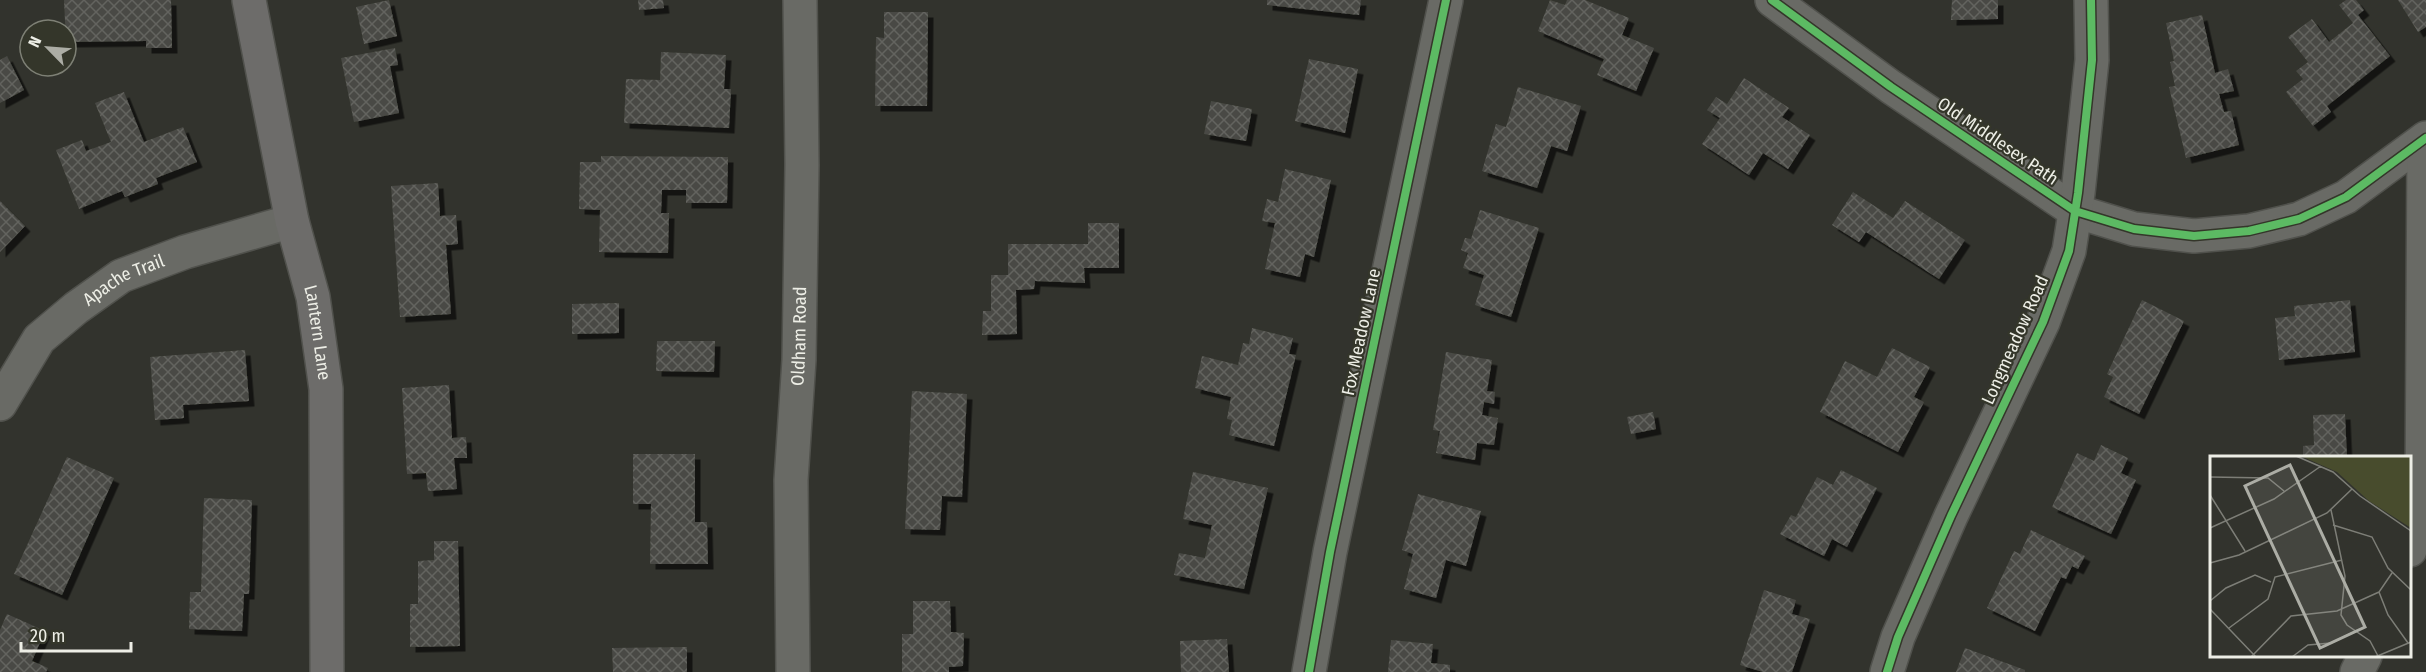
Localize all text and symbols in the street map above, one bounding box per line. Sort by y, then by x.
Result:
north arrow [18,18,78,78]
text: N [24,34,45,50]
street label: Old Middlesex Path [1933,92,2063,190]
street label: Apache Trail [79,250,168,311]
street label: Fox Meadow Lane [1337,266,1385,397]
street label: Longmeadow Road [1977,272,2053,408]
street label: Lantern Lane [299,283,336,382]
street label: Oldham Road [786,286,811,387]
inset map [2210,456,2411,657]
scale bar [21,615,130,653]
text: 20 m [30,625,65,647]

